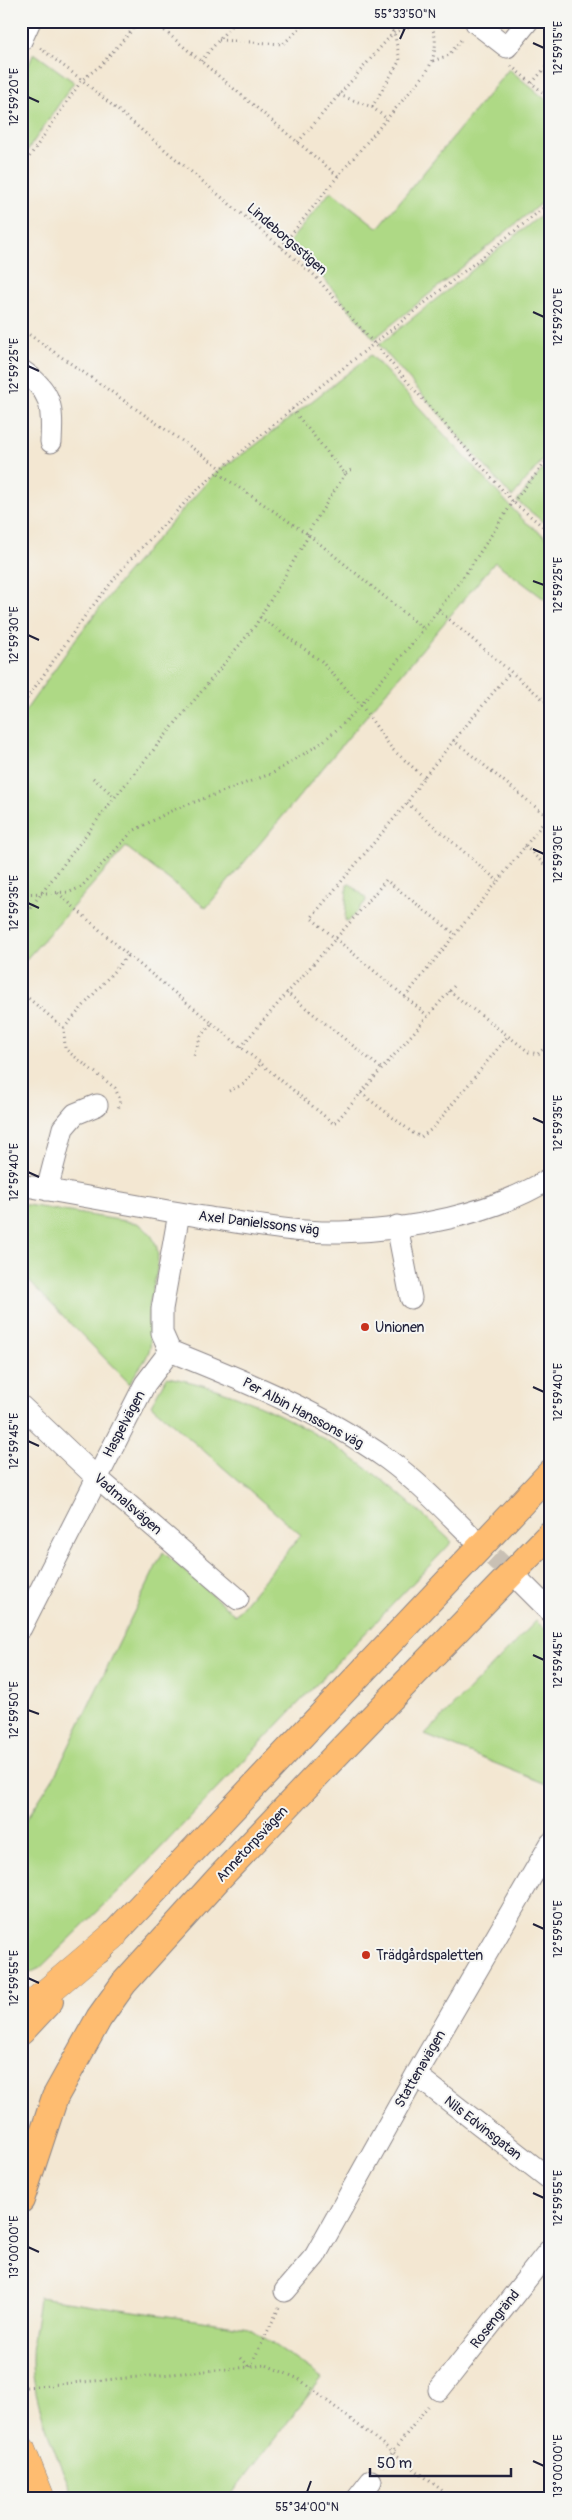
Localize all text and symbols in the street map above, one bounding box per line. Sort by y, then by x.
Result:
text: 55°33'50"N [374,7,436,22]
text: 12°59'15"E [551,21,566,75]
text: 12°59'20"E [7,68,22,126]
street label: Lindeborgsstigen [243,200,331,279]
text: 12°59'20"E [551,288,566,346]
text: 12°59'25"E [7,338,22,394]
text: 12°59'25"E [551,557,566,613]
text: 12°59'30"E [7,606,22,664]
text: 12°59'30"E [551,825,566,883]
text: 12°59'35"E [7,875,22,931]
text: 12°59'35"E [551,1095,566,1151]
text: 12°59'40"E [7,1143,22,1201]
street label: Axel Danielssons väg [198,1207,320,1239]
place label: Unionen [375,1319,425,1336]
marker: Unionen [359,1321,371,1333]
text: 12°59'40"E [551,1363,566,1421]
street label: Per Albin Hanssons väg [240,1374,366,1452]
street label: Haspelvägen [99,1388,149,1460]
text: 12°59'45"E [7,1413,22,1469]
street label: Vadmalsvägen [90,1470,166,1538]
text: 12°59'45"E [551,1632,566,1688]
text: 12°59'50"E [7,1681,22,1739]
street label: Annetorpsvägen [213,1803,291,1885]
text: 12°59'50"E [551,1900,566,1958]
place label: Trädgårdspaletten [376,1947,483,1964]
marker: Trädgårdspaletten [360,1949,372,1961]
text: 12°59'55"E [7,1950,22,2006]
street label: Stattenavägen [391,2027,449,2111]
street label: Nils Edvinsgatan [441,2092,525,2164]
text: 12°59'55"E [551,2170,566,2226]
text: 13°00'00"E [7,2216,22,2278]
street label: Rosengränd [467,2286,523,2352]
text: 13°00'00"E [551,2435,566,2497]
scale bar [370,2445,511,2477]
text: 50 m [377,2454,412,2473]
text: 55°34'00"N [275,2500,339,2515]

